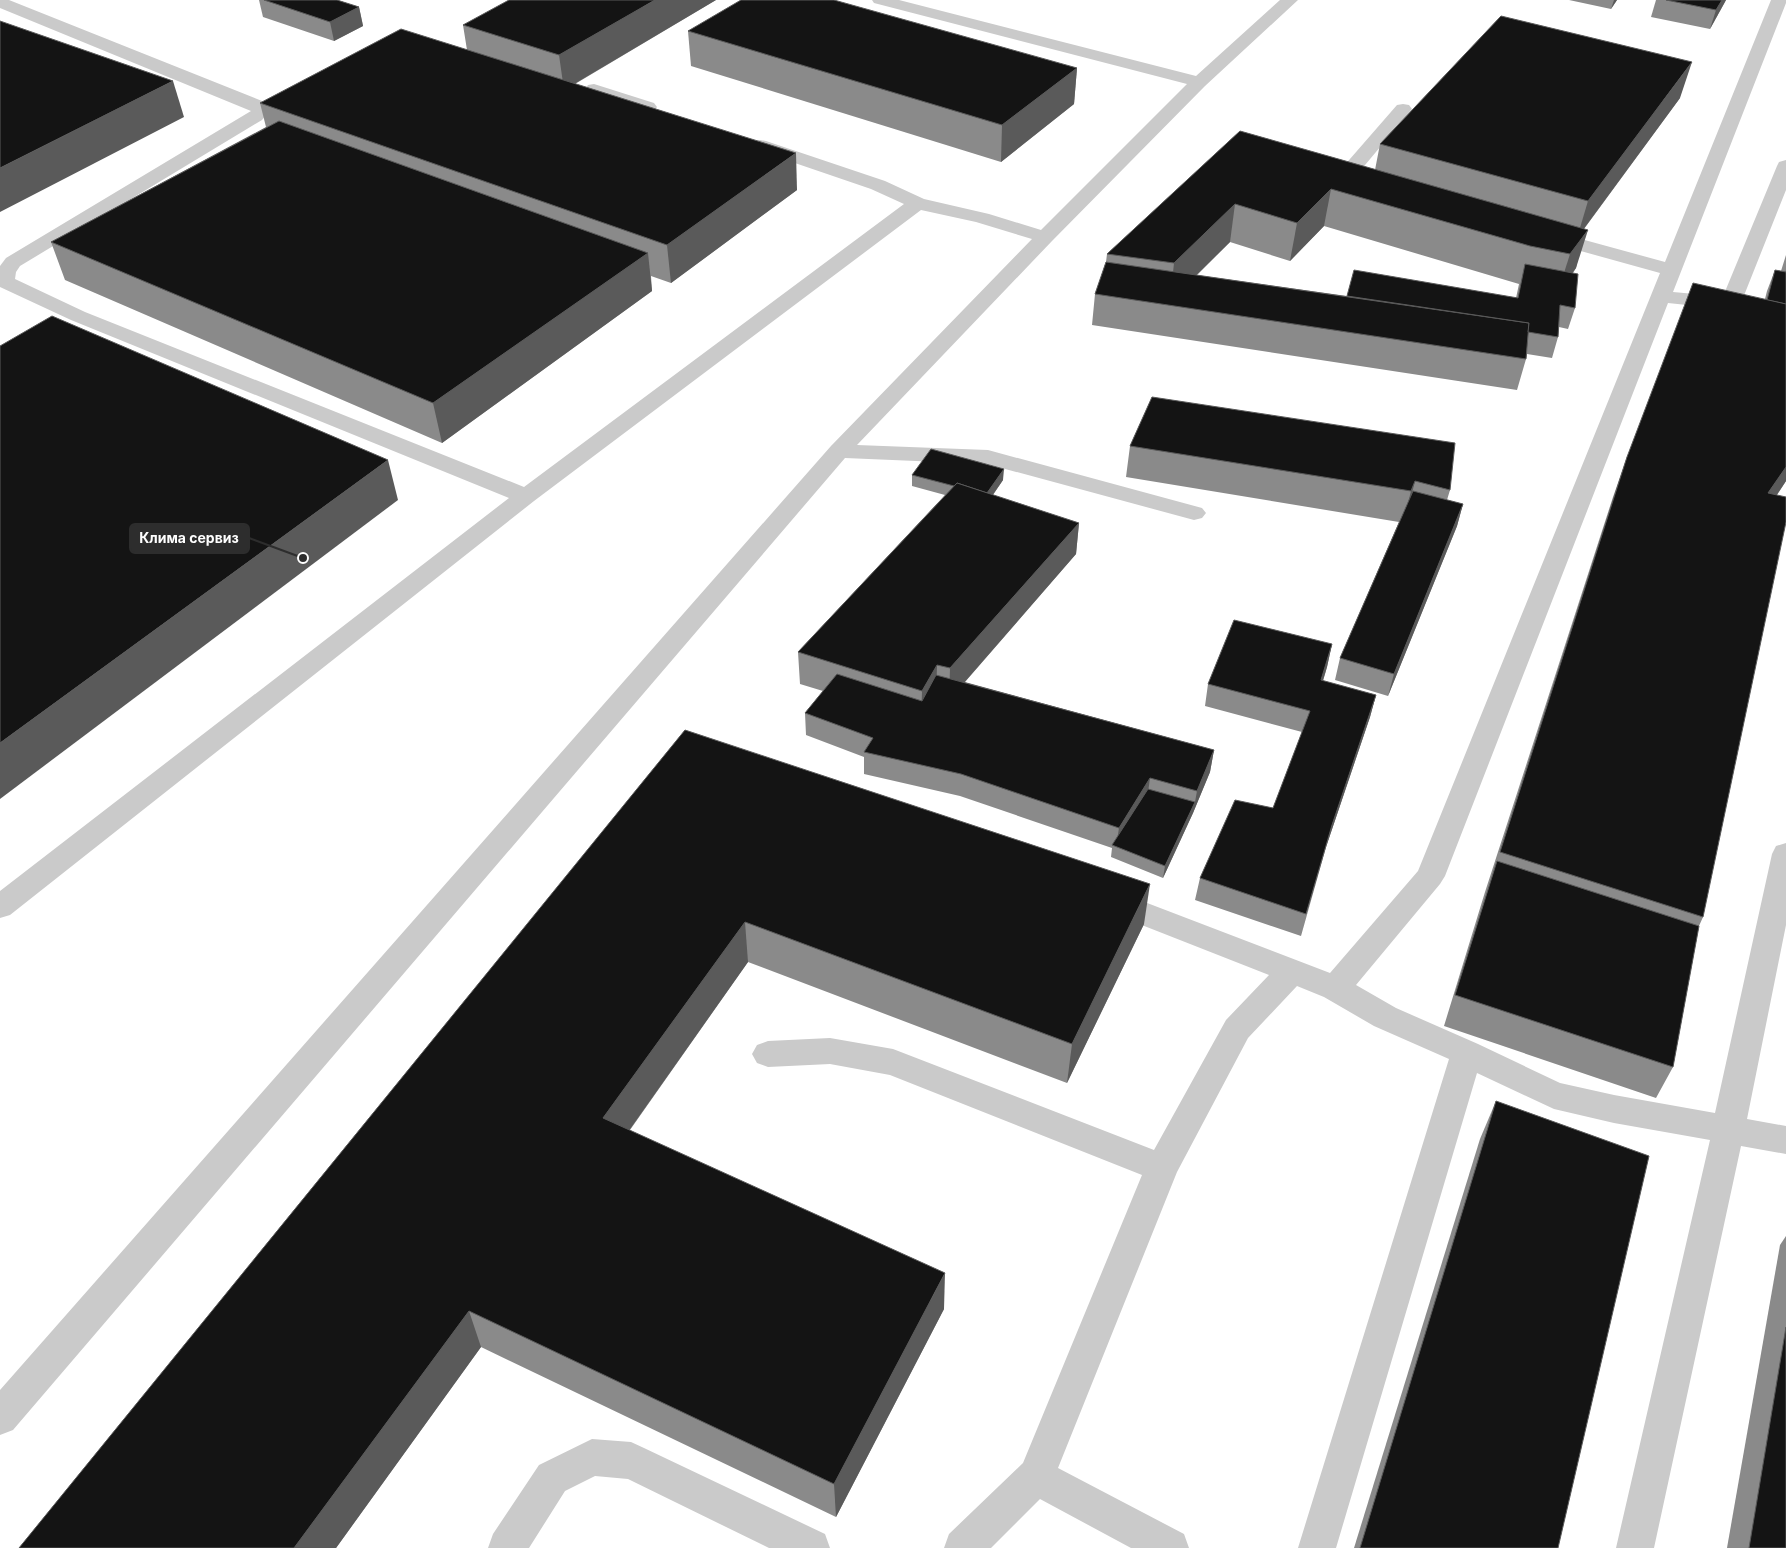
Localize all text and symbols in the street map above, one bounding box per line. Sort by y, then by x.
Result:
callout: Клима сервиз [130,524,249,553]
text: Клима сервиз [139,529,239,546]

